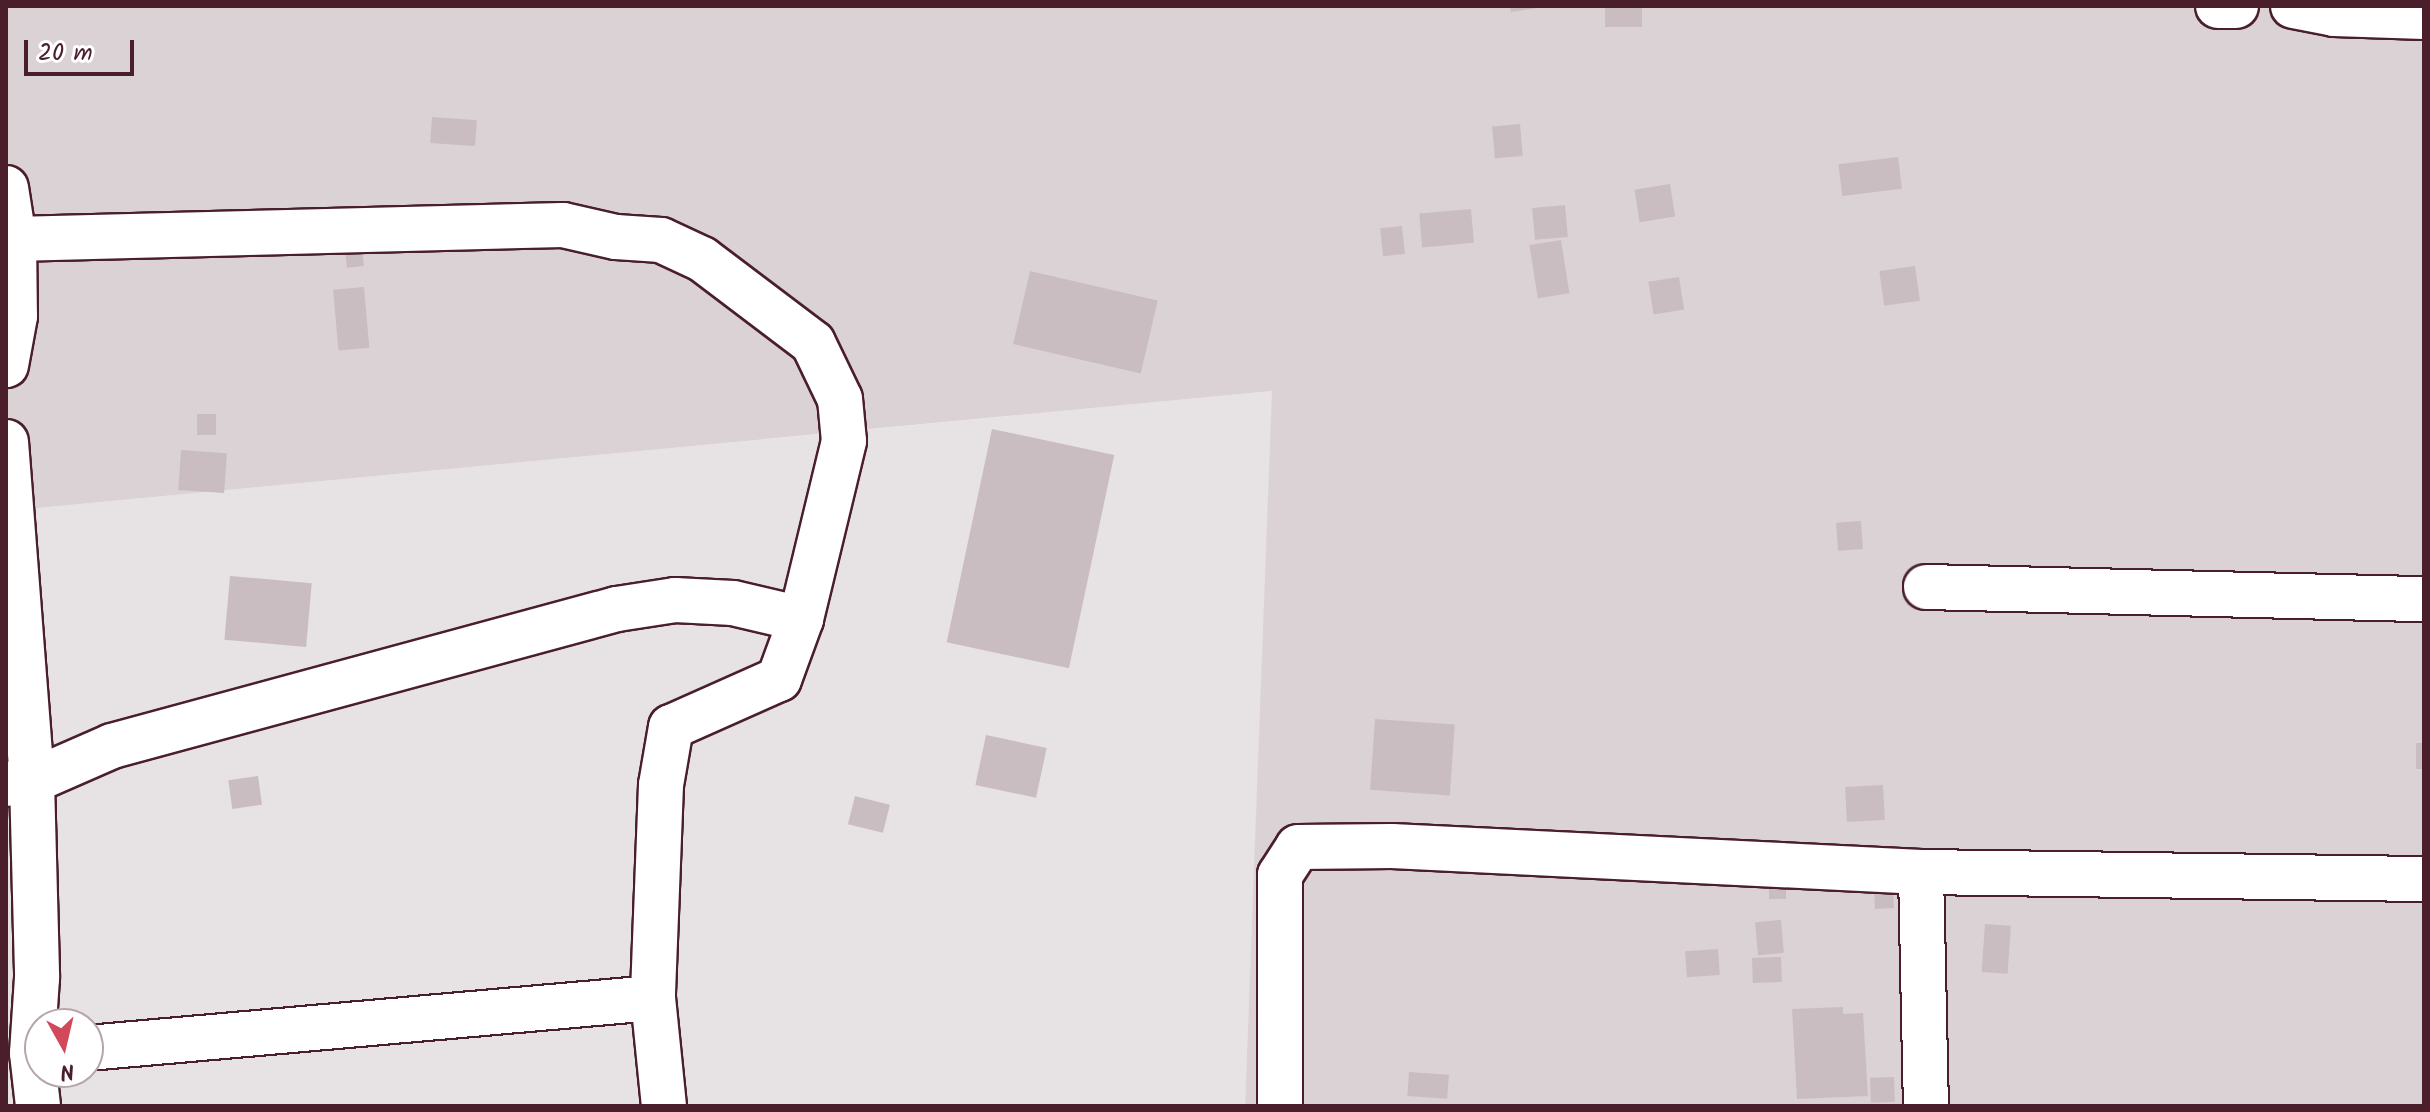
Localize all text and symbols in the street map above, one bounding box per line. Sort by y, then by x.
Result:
scale bar [28,24,138,74]
text: 20 m [38,34,93,73]
north arrow [24,1008,104,1088]
text: N [58,1052,76,1089]

